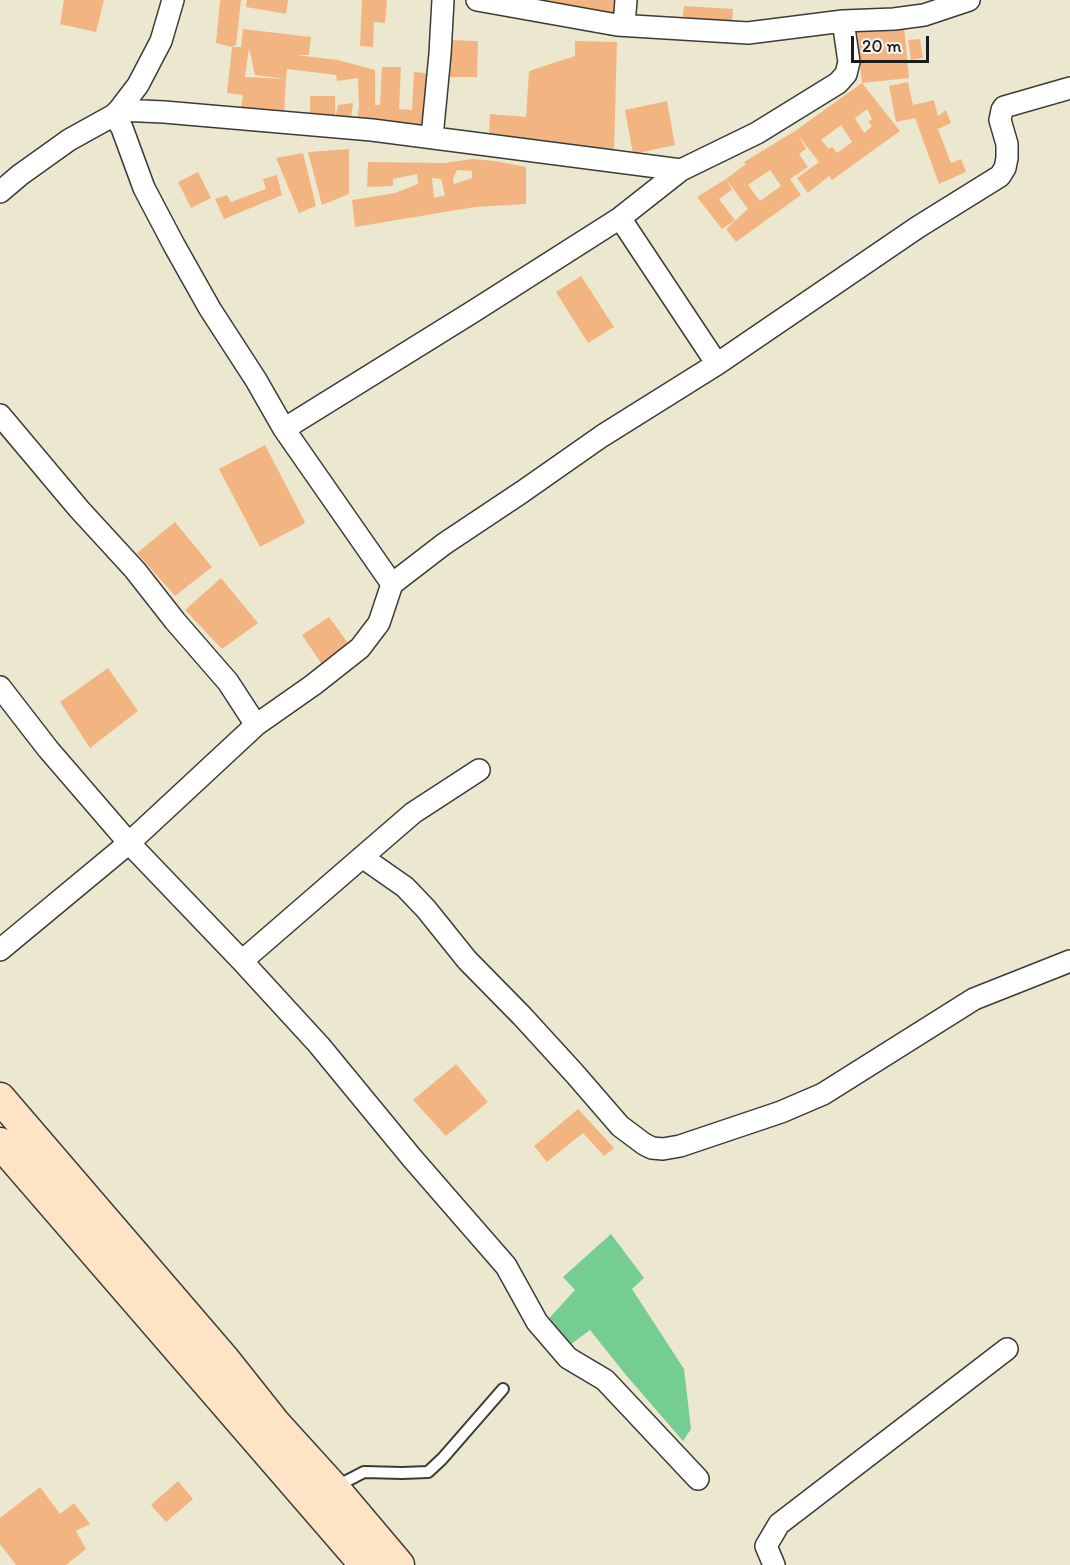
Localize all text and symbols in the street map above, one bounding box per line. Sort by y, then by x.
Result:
scale bar [854,24,932,62]
text: 20 m [862,35,902,57]

